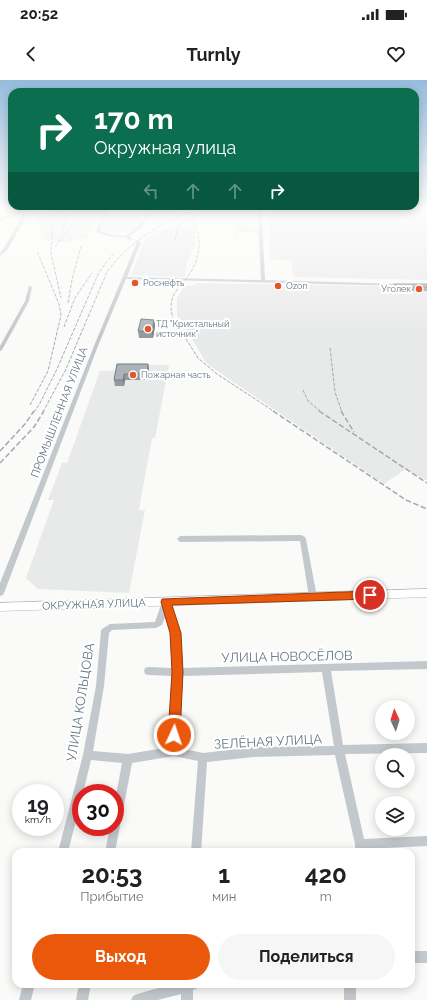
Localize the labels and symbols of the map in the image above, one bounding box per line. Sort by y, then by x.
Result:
marker: Роснефть [130,278,140,288]
place label: Роснефть [143,278,185,288]
marker: Ozon [273,281,283,291]
place label: Ozon [286,281,308,291]
place label: Уголек [381,284,411,294]
marker: Уголек [414,284,424,294]
place label: ТД "Кристальный источник" [156,319,229,339]
marker: ТД "Кристальный источник" [143,324,153,334]
street label: ПРОМЫШЛЕННАЯ УЛИЦА [28,344,91,480]
marker: Пожарная часть [128,370,138,380]
place label: Пожарная часть [141,370,211,380]
pin [353,578,387,612]
street label: ОКРУЖНАЯ УЛИЦА [42,596,147,613]
street label: УЛИЦА КОЛЬЦОВА [64,641,97,763]
street label: УЛИЦА НОВОСЁЛОВ [221,647,353,665]
north arrow [375,700,415,740]
position arrow [153,714,195,756]
street label: ЗЕЛЁНАЯ УЛИЦА [214,730,323,752]
speed limit sign: 30 [72,784,124,836]

